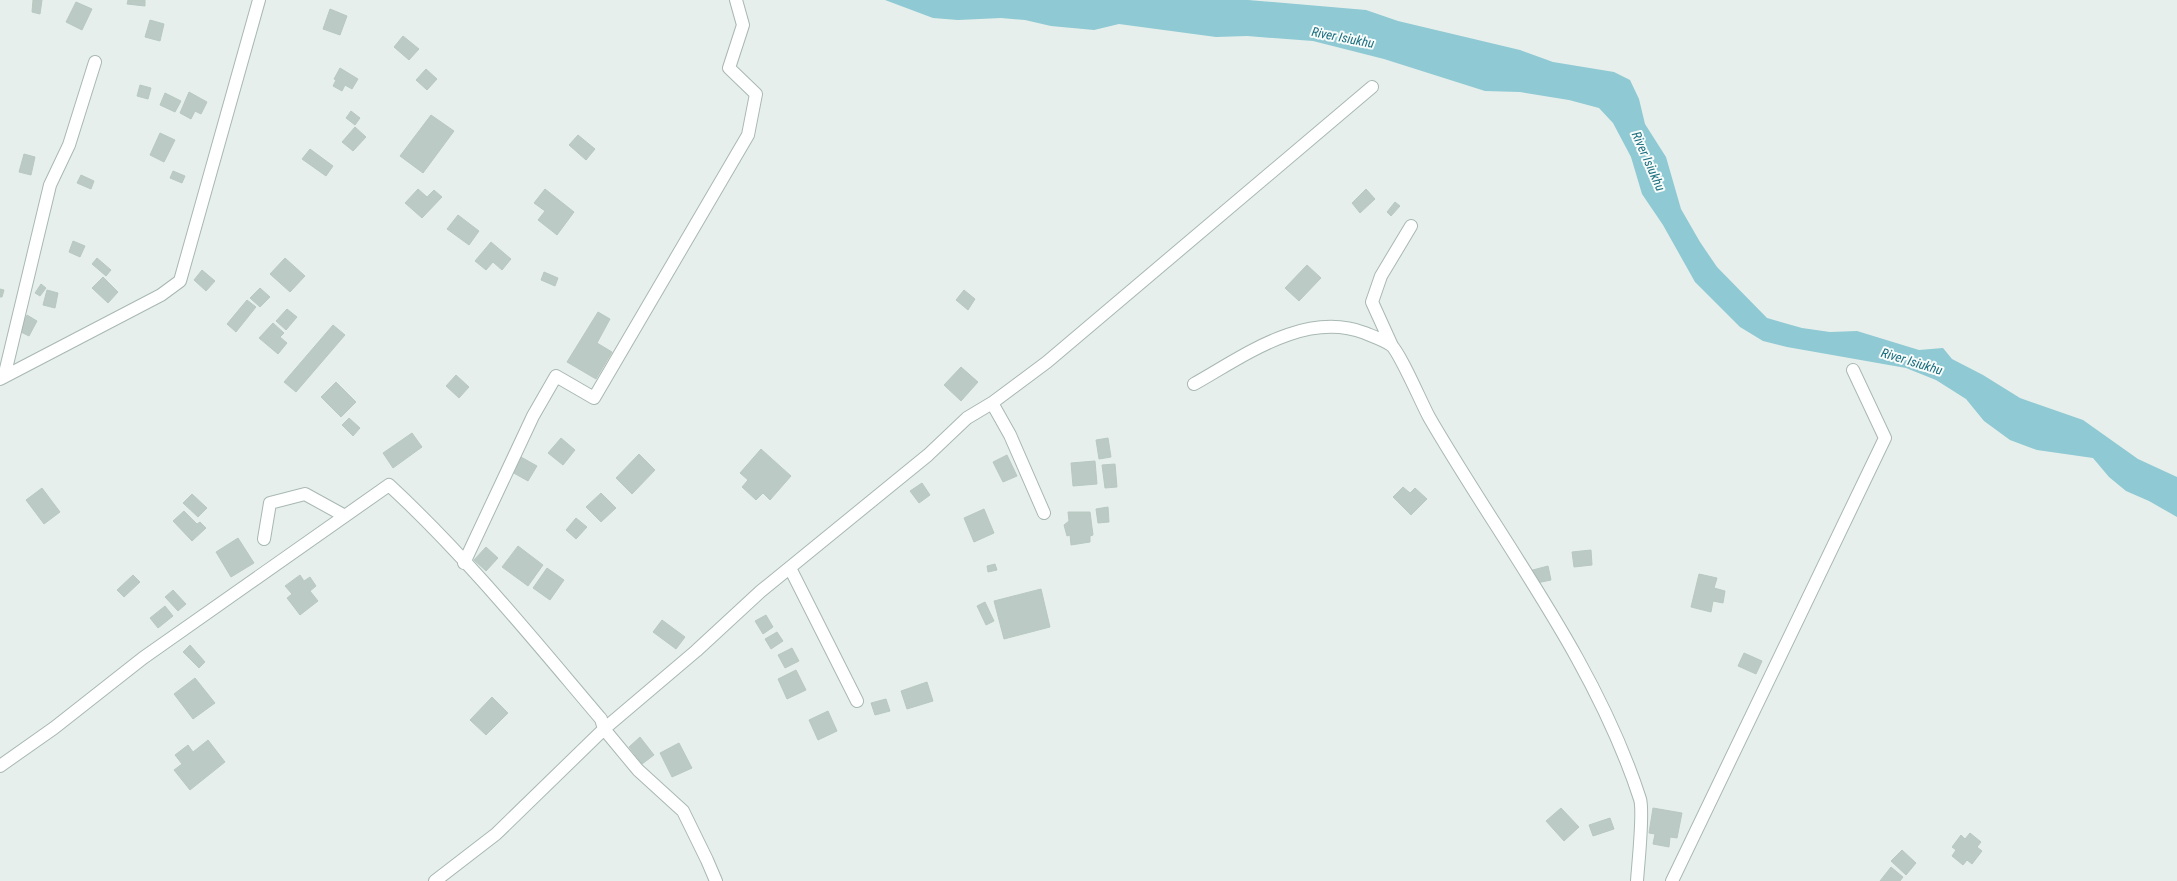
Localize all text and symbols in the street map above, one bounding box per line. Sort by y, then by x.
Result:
water label: River Isiukhu [1310,24,1375,51]
water label: River Isiukhu [1629,129,1668,193]
water label: River Isiukhu [1879,345,1944,378]

